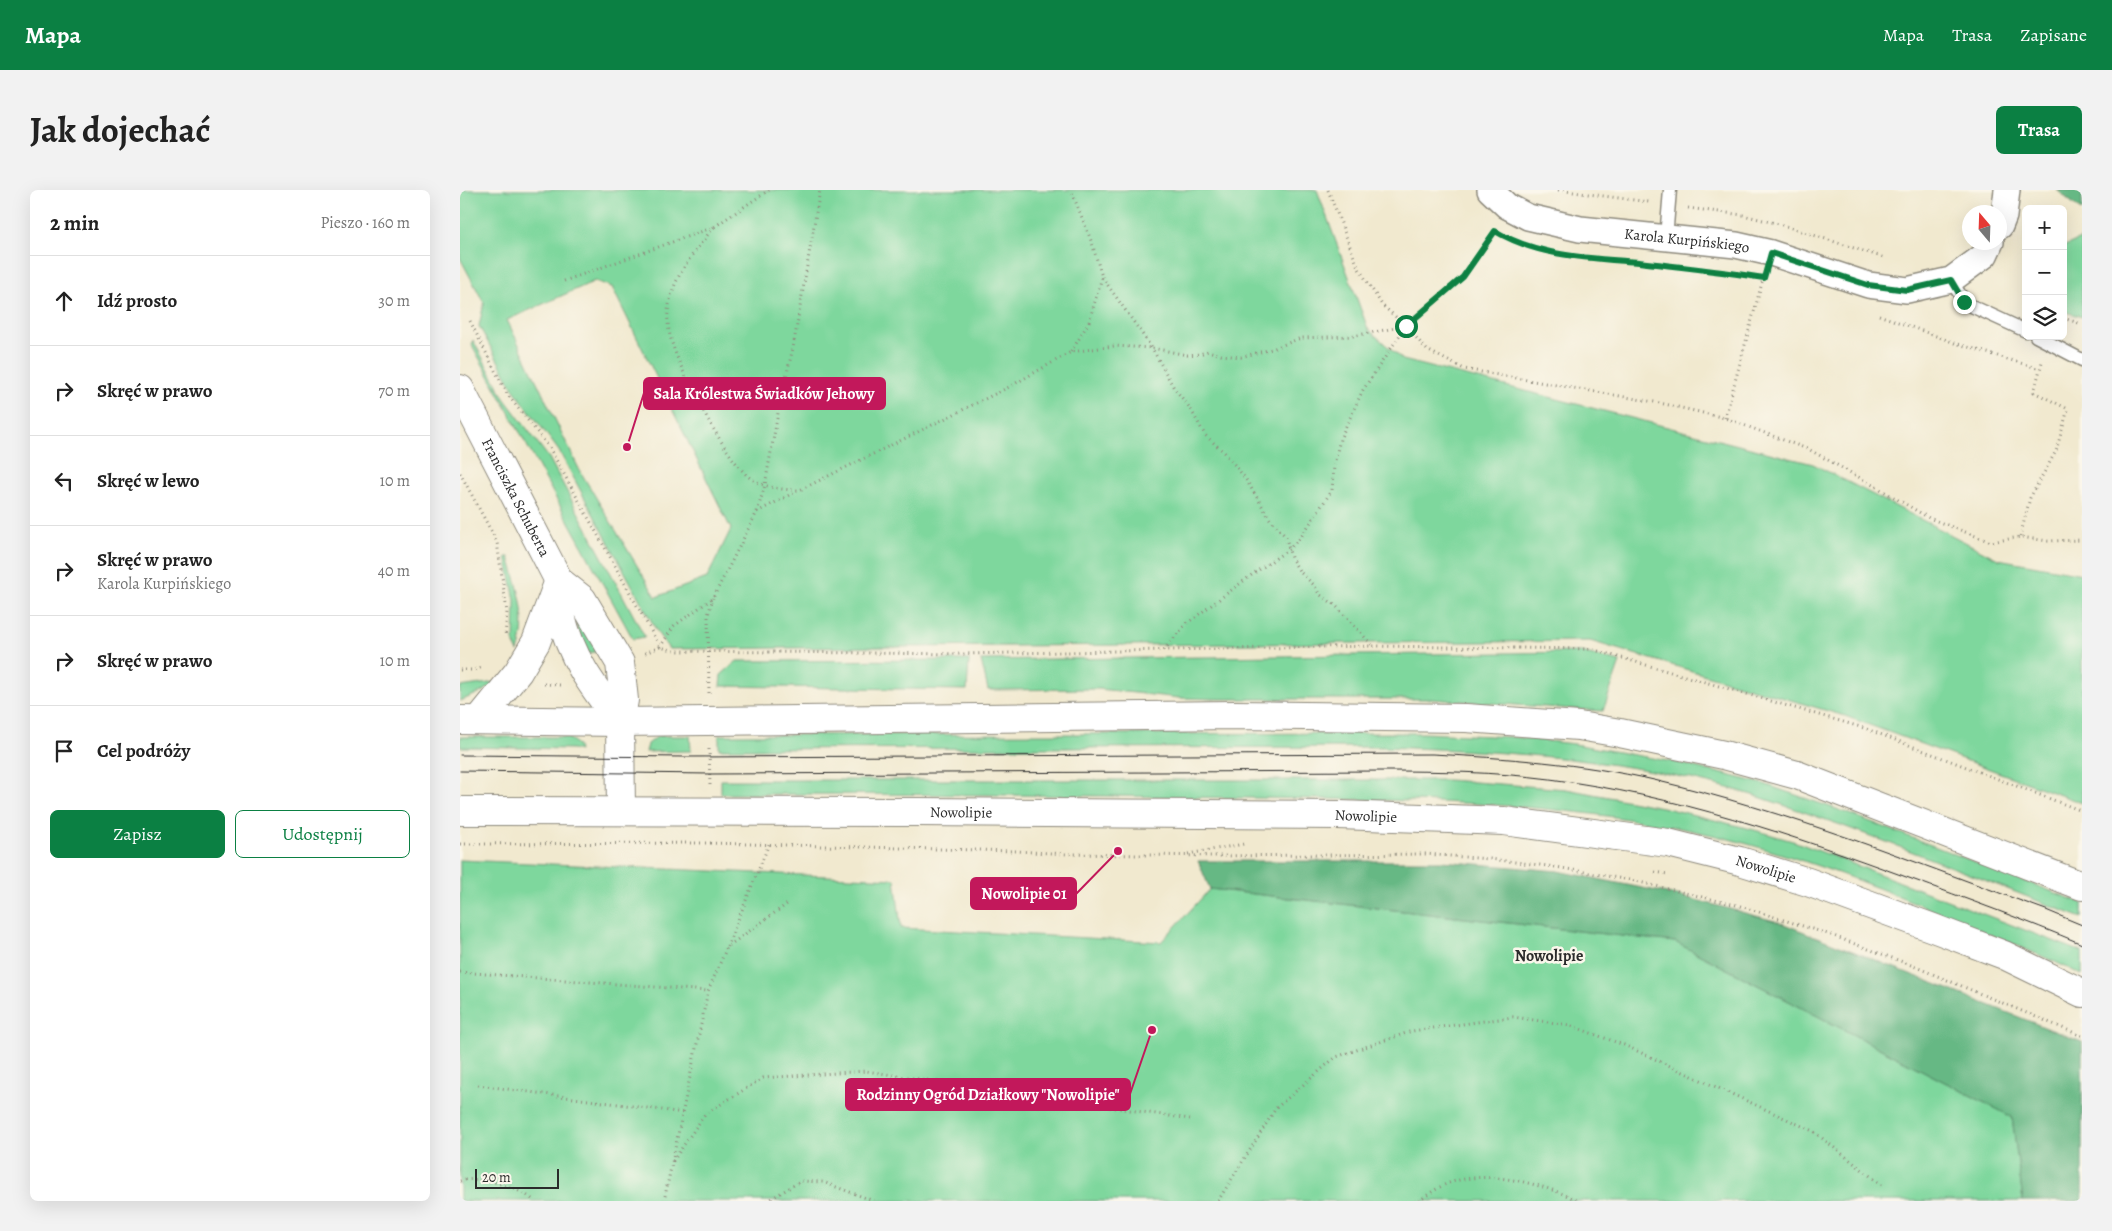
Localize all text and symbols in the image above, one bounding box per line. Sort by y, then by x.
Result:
text: Mapa [25,19,81,51]
text: Mapa [1883,23,1924,47]
text: Trasa [1952,23,1992,47]
text: Zapisane [2020,23,2087,47]
text: Jak dojechać [30,106,210,154]
button: Trasa [1996,106,2082,154]
north arrow [1962,205,2007,250]
map controls [2022,205,2067,340]
button: + [2022,205,2067,250]
text: 2 min [50,209,99,237]
text: Pieszo · 160 m [321,212,410,234]
street label: Karola Kurpińskiego [1623,224,1752,258]
button: − [2022,250,2067,295]
icon: ahead [50,287,78,315]
text: Idź prosto [97,288,177,314]
text: 30 m [378,290,410,312]
route end [1953,291,1976,314]
button: layers [2022,295,2067,340]
route start [1395,315,1418,338]
icon: right [50,377,78,405]
text: Skręć w prawo [97,378,212,404]
callout: Sala Królestwa Świadków Jehowy [644,378,885,409]
text: 70 m [378,380,410,402]
text: Sala Królestwa Świadków Jehowy [654,383,875,405]
street label: Franciszka Schuberta [477,435,555,560]
icon: left [50,467,78,495]
text: Skręć w lewo [97,468,200,494]
text: 10 m [380,470,410,492]
text: Skręć w prawo [97,547,212,573]
icon: right [50,557,78,585]
text: 40 m [378,560,410,582]
text: Karola Kurpińskiego [97,573,231,595]
icon: right [50,647,78,675]
text: Skręć w prawo [97,648,212,674]
text: 10 m [380,650,410,672]
icon: arrive [50,737,78,765]
text: Cel podróży [97,738,190,764]
street label: Nowolipie [930,802,993,823]
street label: Nowolipie [1334,805,1398,827]
button: Zapisz [50,810,225,858]
button: Udostępnij [235,810,410,858]
street label: Nowolipie [1733,850,1799,888]
callout: Nowolipie 01 [971,878,1076,909]
text: Nowolipie 01 [981,883,1067,905]
district label: Nowolipie [1515,945,1583,967]
callout: Rodzinny Ogród Działkowy "Nowolipie" [846,1079,1130,1110]
text: Rodzinny Ogród Działkowy "Nowolipie" [856,1084,1120,1106]
scale bar [475,1166,559,1189]
text: 20 m [482,1168,511,1187]

